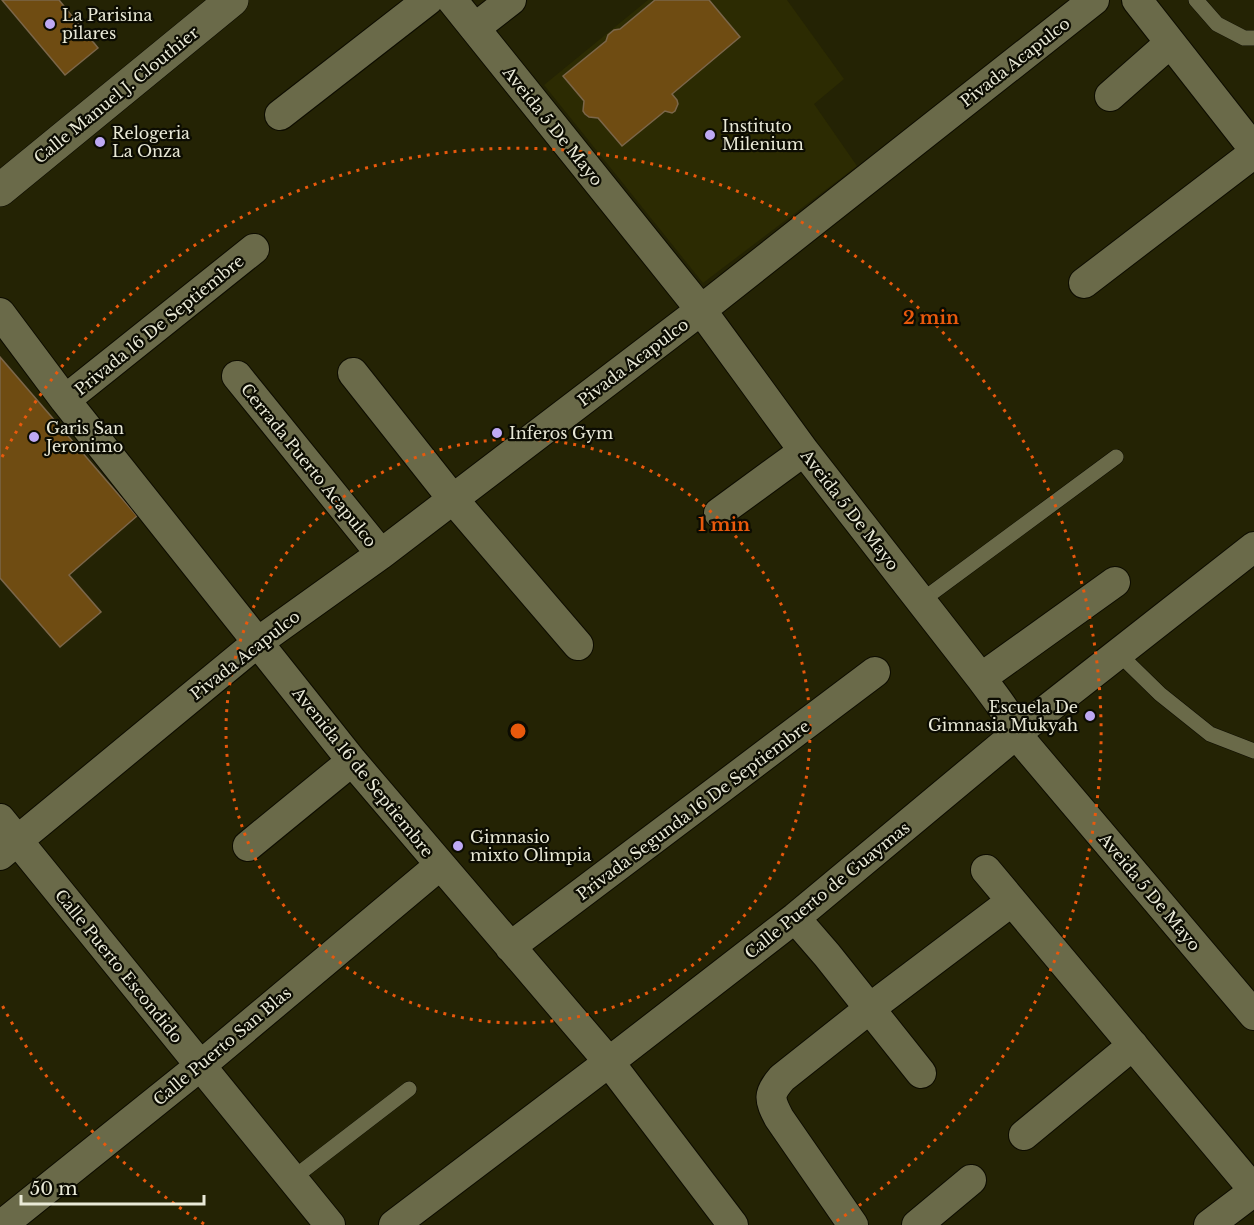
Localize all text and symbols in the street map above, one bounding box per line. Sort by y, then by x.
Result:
place label: La Parisina pilares [62,5,152,43]
street label: Pivada Acapulco [956,13,1074,111]
marker: La Parisina pilares [43,17,57,31]
street label: Calle Manuel J. Clouthier [30,22,203,168]
street label: Aveida 5 De Mayo [498,62,607,190]
place label: Instituto Milenium [722,116,804,154]
place label: Relogeria La Onza [112,123,190,161]
marker: Instituto Milenium [703,128,717,142]
marker: Relogeria La Onza [93,135,107,149]
street label: Privada 16 De Septiembre [70,251,248,399]
text: 2 min [903,307,959,329]
street label: Pivada Acapulco [574,314,692,410]
street label: Cerrada Puerto Acapulco [237,379,381,551]
place label: Garis San Jeronimo [44,418,124,456]
place label: Inferos Gym [509,423,613,443]
marker: Inferos Gym [490,426,504,440]
marker: Garis San Jeronimo [27,430,41,444]
street label: Aveida 5 De Mayo [796,445,903,574]
text: 1 min [698,514,750,536]
street label: Pivada Acapulco [186,606,304,704]
street label: Avenida 16 de Septiembre [288,682,438,861]
place label: Escuela De Gimnasia Mukyah [928,697,1078,735]
marker: Escuela De Gimnasia Mukyah [1083,709,1097,723]
street label: Privada Segunda 16 De Septiembre [573,716,813,904]
centre of rings [508,721,528,741]
street label: Calle Puerto de Guaymas [740,817,914,963]
place label: Gimnasio mixto Olimpia [470,827,592,865]
street label: Aveida 5 De Mayo [1094,828,1205,955]
marker: Gimnasio mixto Olimpia [451,839,465,853]
street label: Calle Puerto Escondido [51,885,187,1047]
street label: Calle Puerto San Blas [149,982,295,1110]
scale bar [21,1168,204,1206]
text: 50 m [30,1178,78,1200]

